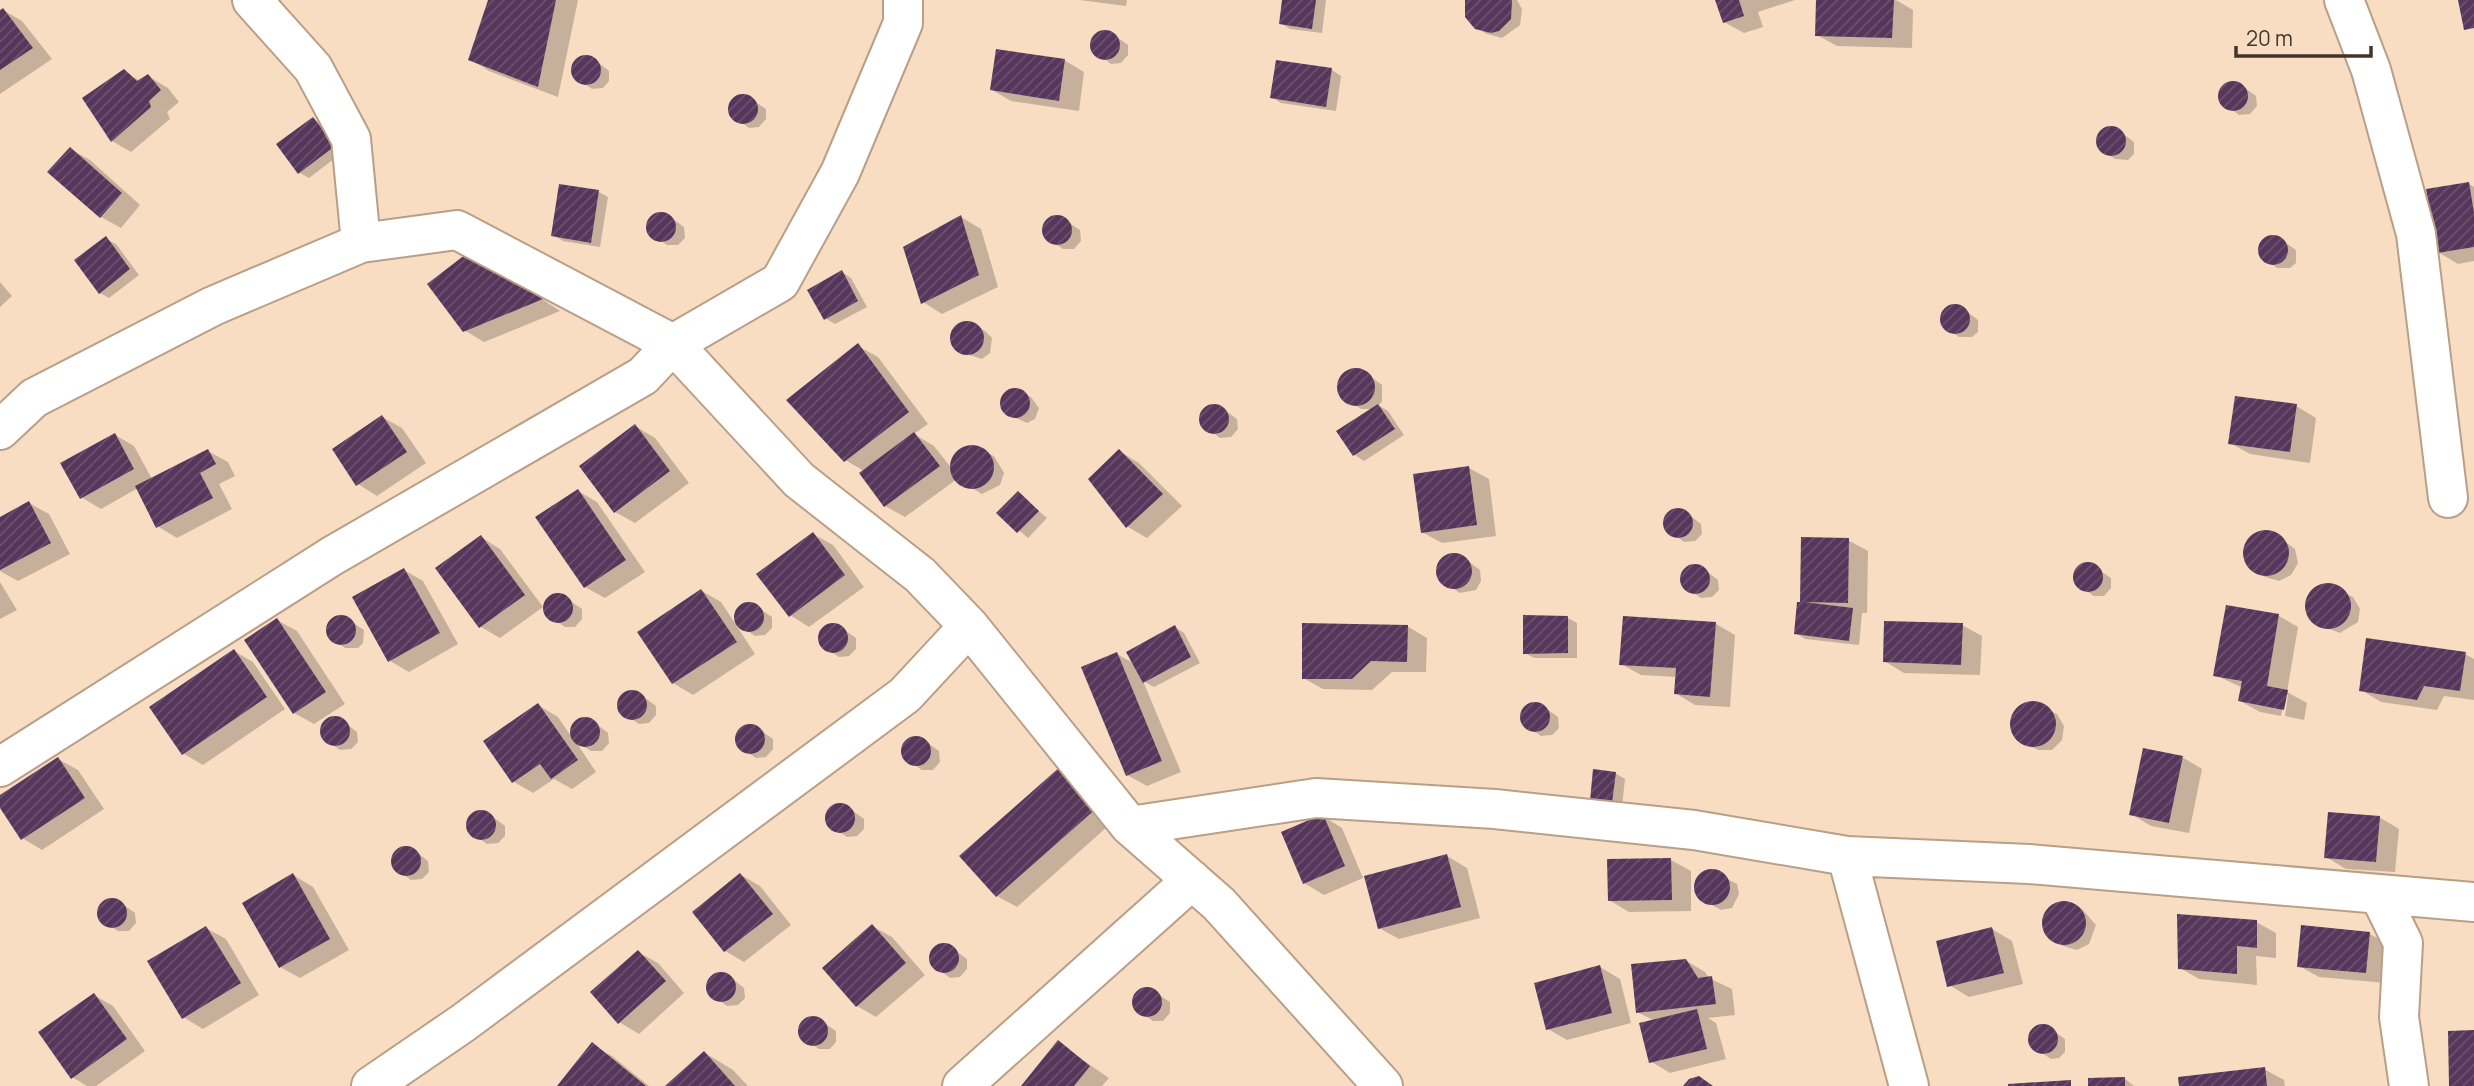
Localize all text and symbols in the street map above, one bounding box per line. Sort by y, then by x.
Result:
scale bar [2236,14,2371,58]
text: 20 m [2246,24,2293,52]

